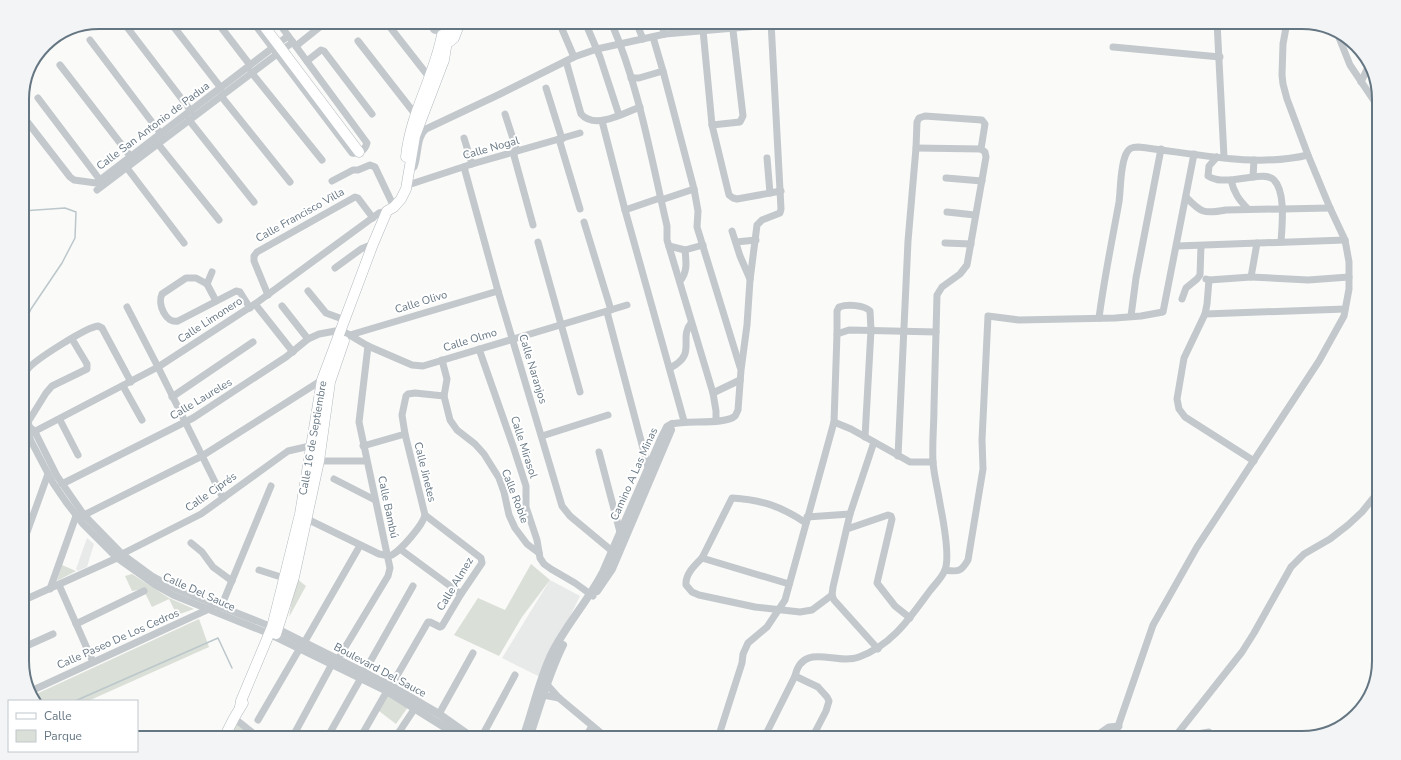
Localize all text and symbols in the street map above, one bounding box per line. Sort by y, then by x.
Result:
street label: Calle San Antonio de Padua [93,78,213,173]
street label: Calle Nogal [461,133,522,163]
street label: Calle Francisco Villa [253,184,347,246]
street label: Calle Olivo [393,287,449,317]
street label: Calle Limonero [175,293,245,347]
street label: Calle Olmo [441,325,499,355]
street label: Calle Naranjos [515,332,551,406]
street label: Calle Laureles [167,374,235,424]
street label: Calle 16 de Septiembre [296,379,330,496]
street label: Calle Mirasol [507,414,541,481]
street label: Camino A Las Minas [607,425,661,523]
street label: Calle Jinetes [410,440,440,504]
street label: Calle Roble [498,467,532,525]
street label: Calle Ciprés [182,469,240,515]
street label: Calle Bambú [374,474,402,540]
street label: Calle Almez [433,555,477,613]
street label: Calle Del Sauce [160,569,238,615]
street label: Calle Paseo De Los Cedros [54,605,182,673]
street label: Boulevard Del Sauce [331,639,429,701]
legend [8,700,138,752]
text: Calle [44,708,72,724]
text: Parque [44,728,82,744]

